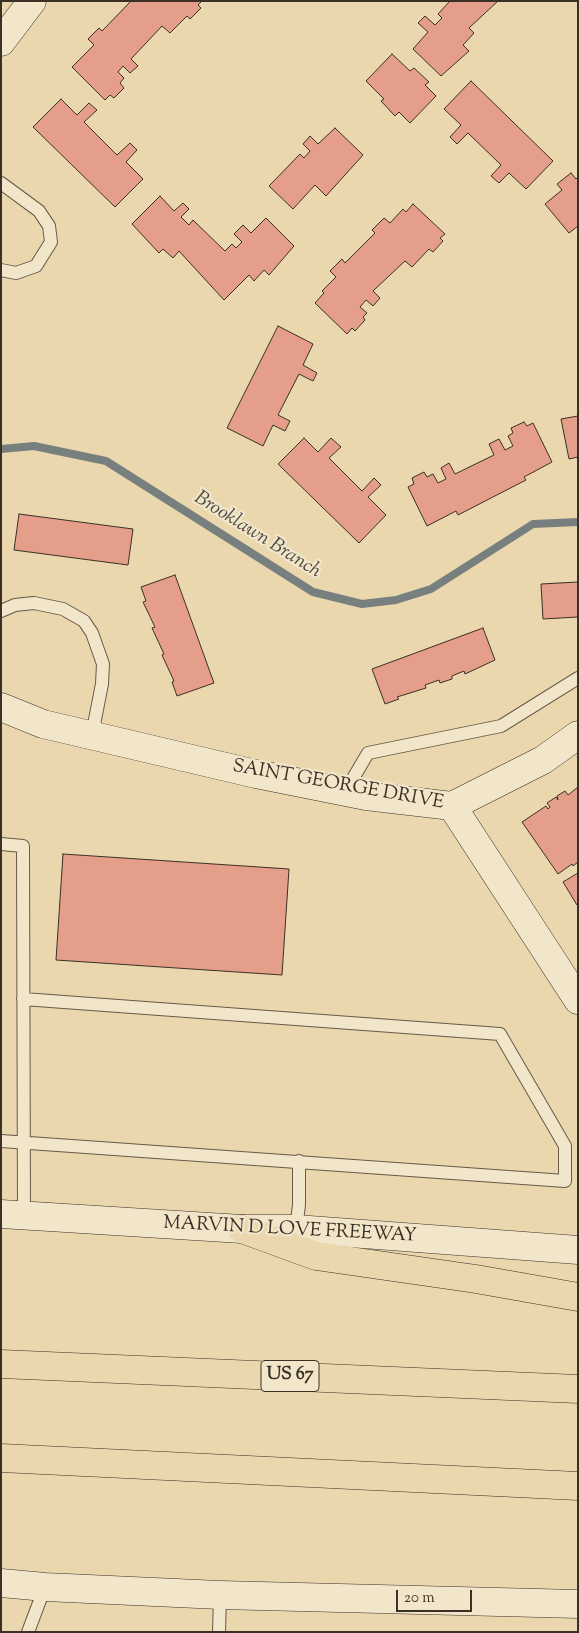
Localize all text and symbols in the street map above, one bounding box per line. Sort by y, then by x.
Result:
water label: Brooklawn Branch [189,487,325,585]
street label: SAINT GEORGE DRIVE [231,756,445,816]
street label: MARVIN D LOVE FREEWAY [163,1213,417,1249]
road number: US 67 [261,1360,319,1392]
scale bar [399,1580,475,1612]
text: 20 m [404,1588,435,1609]

